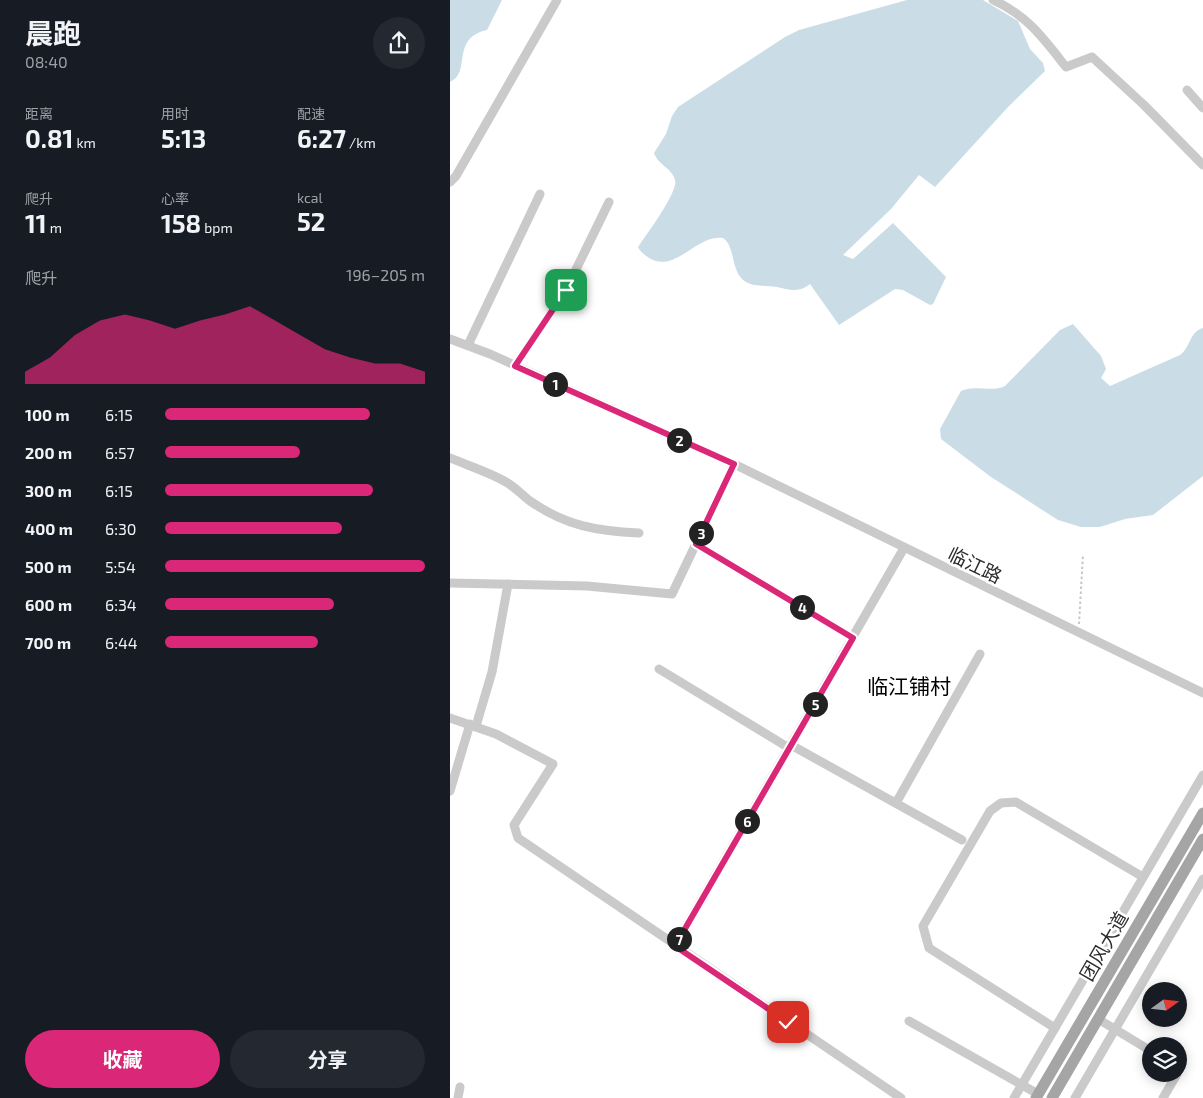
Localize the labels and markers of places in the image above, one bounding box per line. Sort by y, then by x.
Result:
pin [545,269,587,311]
pin: 1 [542,372,568,396]
pin: 2 [666,428,692,452]
pin: 3 [688,520,714,546]
pin: 4 [790,594,814,620]
pin: 5 [802,692,828,716]
pin: 6 [734,808,760,834]
pin: 7 [666,926,692,952]
pin [767,1001,809,1043]

